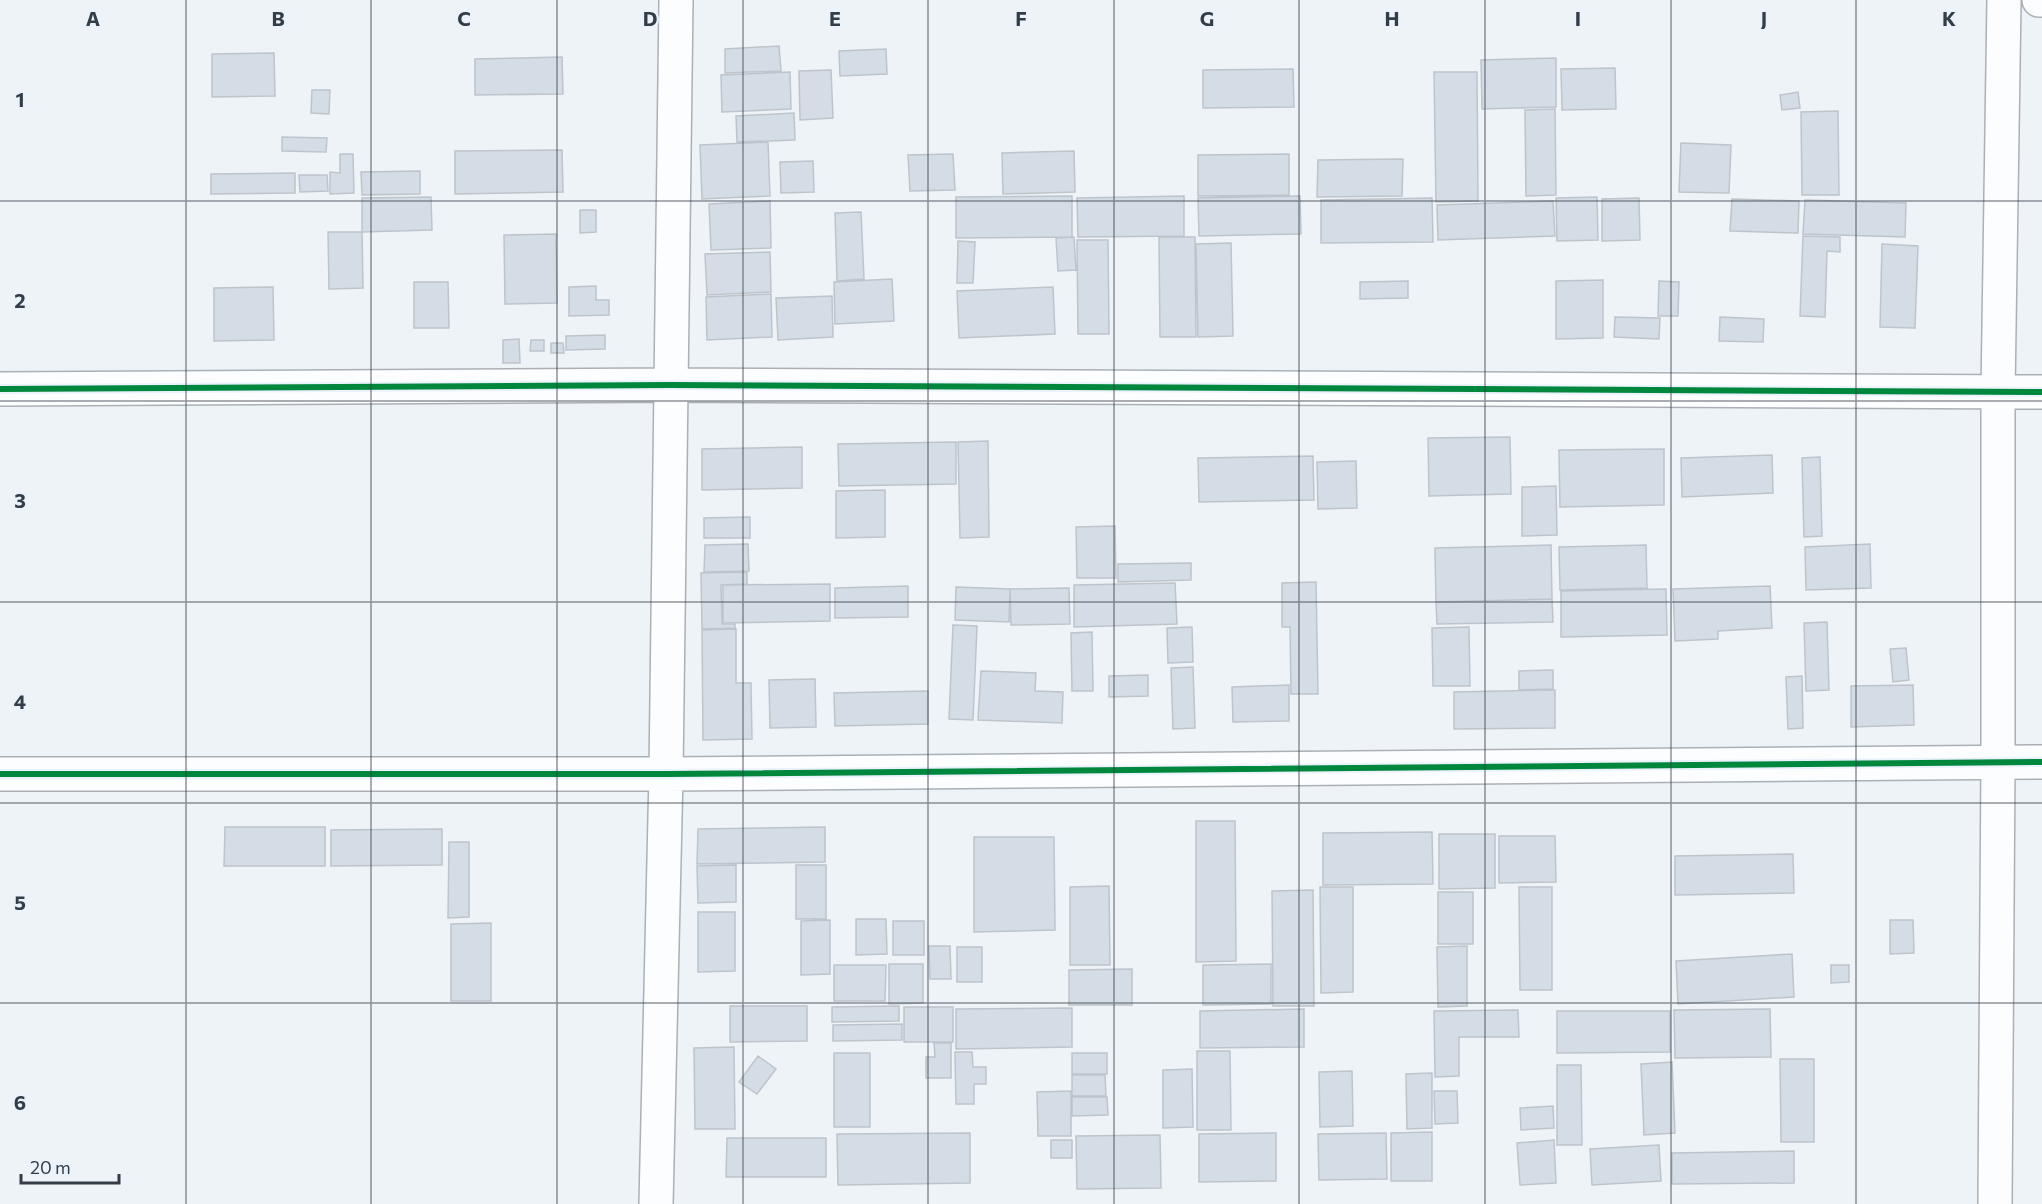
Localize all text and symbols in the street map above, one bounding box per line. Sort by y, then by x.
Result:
text: A [86,6,100,30]
text: B [271,6,285,30]
text: C [457,6,471,30]
text: D [643,6,657,30]
text: E [829,6,841,30]
text: F [1015,6,1027,30]
text: G [1200,6,1214,30]
text: H [1385,6,1400,30]
text: I [1575,6,1581,30]
text: J [1761,6,1767,30]
text: K [1942,6,1956,30]
text: 1 [15,87,25,111]
text: 2 [14,288,26,312]
text: 3 [14,488,26,512]
text: 4 [14,689,26,713]
text: 5 [14,890,26,914]
text: 6 [14,1090,26,1114]
scale bar [21,1147,118,1185]
text: 20 m [30,1156,71,1178]

